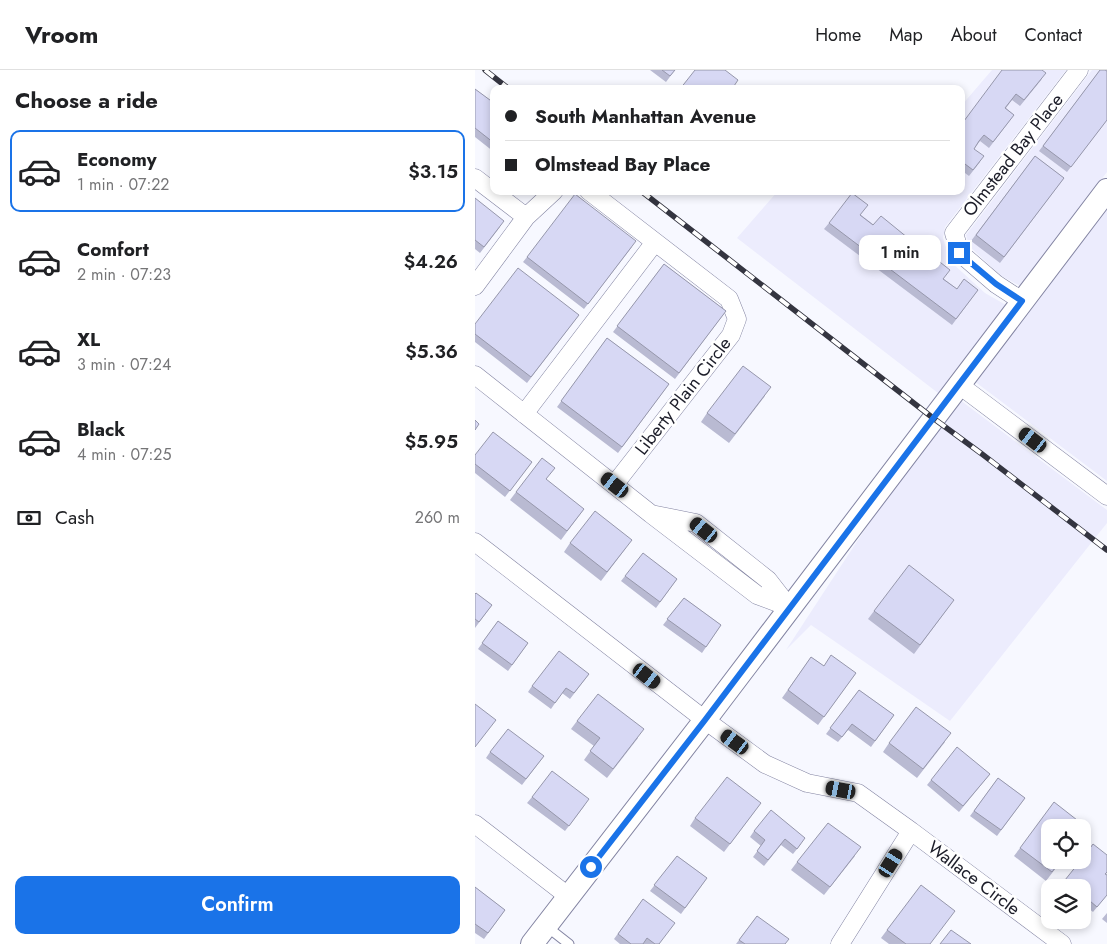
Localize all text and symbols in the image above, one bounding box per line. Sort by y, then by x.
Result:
text: Vroom [25,17,98,52]
text: Home [815,22,861,48]
text: Map [889,22,923,48]
text: About [951,22,996,48]
text: Contact [1024,22,1082,48]
text: Choose a ride [15,84,158,116]
street label: Olmstead Bay Place [957,88,1069,222]
text: South Manhattan Avenue [535,103,756,130]
text: Economy [77,146,157,173]
icon: car [17,149,62,194]
text: Olmstead Bay Place [535,151,710,178]
text: $3.15 [408,158,458,185]
text: 1 min · 07:22 [77,173,169,196]
text: Comfort [77,236,149,263]
callout: 1 min [859,236,941,270]
icon: car [17,239,62,284]
text: 1 min [881,241,919,264]
route end [948,242,970,264]
text: $4.26 [404,248,458,275]
text: 2 min · 07:23 [77,263,171,286]
text: XL [77,326,100,353]
icon: car [17,329,62,374]
street label: Liberty Plain Circle [629,332,737,460]
text: $5.36 [405,338,458,365]
text: 3 min · 07:24 [77,353,171,376]
text: Black [77,416,125,443]
icon: car [17,419,62,464]
car [1016,425,1049,455]
text: $5.95 [405,428,458,455]
text: 4 min · 07:25 [77,443,172,466]
car [598,470,631,500]
icon: cash [15,504,43,532]
text: Cash [55,504,95,531]
text: 260 m [415,506,460,529]
car [687,515,720,545]
car [630,661,663,691]
car [718,727,751,757]
car [824,780,857,800]
map controls [1041,819,1091,929]
button: locate [1041,819,1091,869]
street label: Wallace Circle [922,835,1026,921]
car [876,846,905,880]
route start [580,856,602,878]
button: Confirm [15,876,460,934]
button: layers [1041,879,1091,929]

